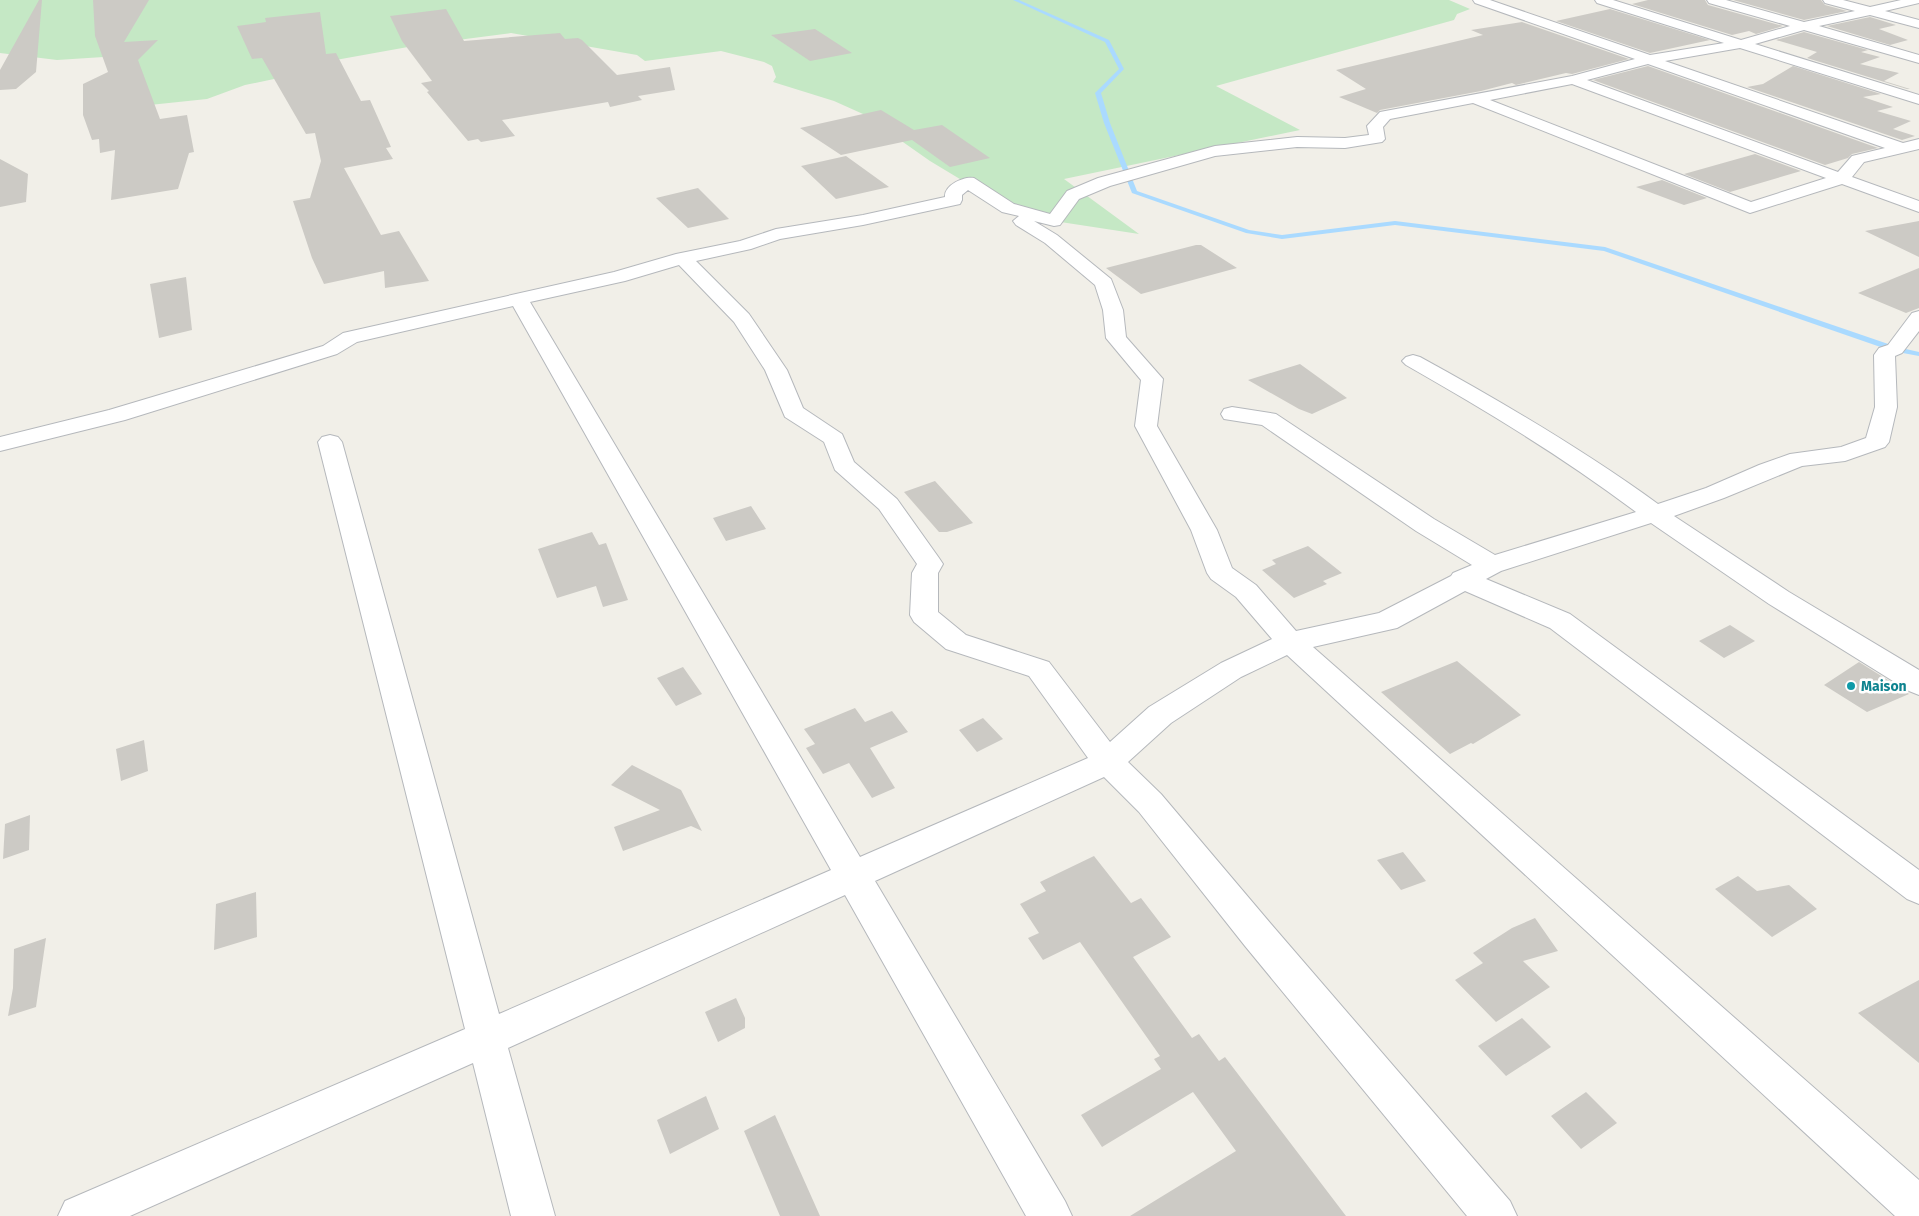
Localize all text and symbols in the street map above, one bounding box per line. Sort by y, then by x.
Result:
place label: Maison [1861,678,1907,695]
marker: Maison [1845,680,1857,692]

